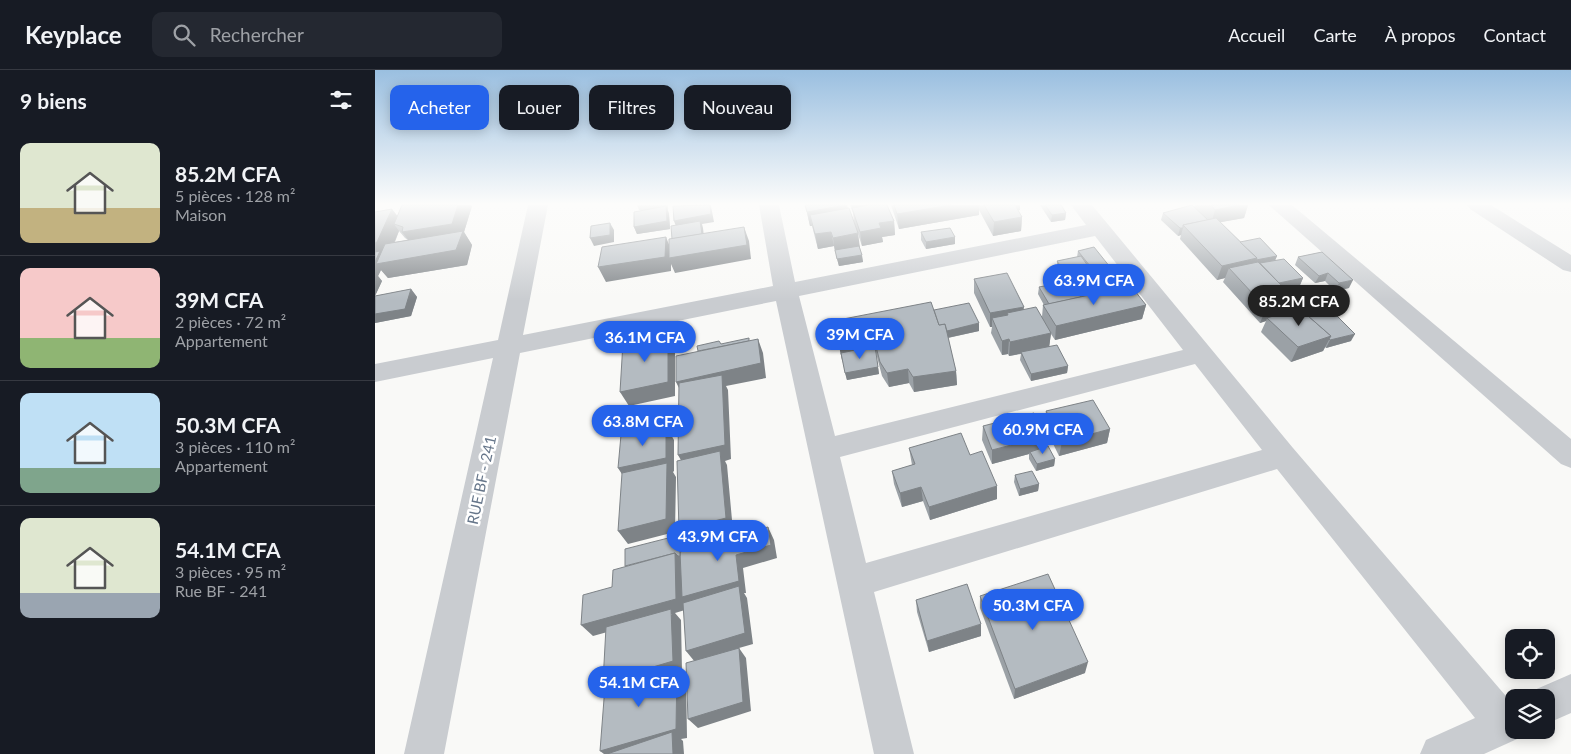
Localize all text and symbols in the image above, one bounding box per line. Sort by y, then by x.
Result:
search box [152,12,502,57]
text: Keyplace [25,20,122,49]
icon: search [170,21,198,49]
text: Rechercher [210,23,304,46]
text: Accueil [1228,24,1285,46]
text: Carte [1313,24,1357,46]
text: À propos [1385,24,1456,46]
text: Contact [1484,24,1546,46]
chip: Acheter [390,85,489,130]
chip: Louer [499,85,579,130]
chip: Filtres [589,85,674,130]
chip: Nouveau [684,85,791,130]
icon: filters [327,86,355,114]
text: 9 biens [20,88,87,113]
text: 85.2M CFA [175,161,281,186]
icon: home [60,163,120,223]
text: 5 pièces · 128 m² [175,186,295,205]
text: Maison [175,205,226,224]
pin: 63.9M CFA [1037,264,1151,306]
text: 63.9M CFA [1054,270,1134,289]
pin: 85.2M CFA [1242,284,1356,327]
text: 39M CFA [175,287,263,312]
icon: home [60,288,120,348]
text: 85.2M CFA [1259,291,1339,310]
text: 2 pièces · 72 m² [175,312,286,331]
pin: 39M CFA [814,318,906,360]
pin: 36.1M CFA [588,320,702,363]
text: 39M CFA [826,324,894,343]
text: 36.1M CFA [605,327,685,346]
text: Appartement [175,331,268,350]
pin: 63.8M CFA [586,404,700,447]
text: 63.8M CFA [603,411,683,430]
text: 50.3M CFA [175,412,281,437]
pin: 60.9M CFA [986,412,1100,455]
icon: home [60,413,120,473]
text: 60.9M CFA [1003,419,1083,438]
street label: RUE BF - 241 [463,434,499,526]
text: 3 pièces · 110 m² [175,437,295,456]
text: Appartement [175,456,268,475]
pin: 43.9M CFA [661,520,775,562]
text: 43.9M CFA [678,526,758,545]
text: 54.1M CFA [175,537,281,562]
icon: home [60,538,120,598]
text: 3 pièces · 95 m² [175,562,286,581]
text: Rue BF - 241 [175,581,267,600]
pin: 50.3M CFA [976,588,1090,631]
text: 50.3M CFA [993,595,1073,614]
map controls [1505,629,1555,739]
button: locate [1505,629,1555,679]
pin: 54.1M CFA [582,666,696,708]
text: 54.1M CFA [599,672,679,691]
button: layers [1505,689,1555,739]

